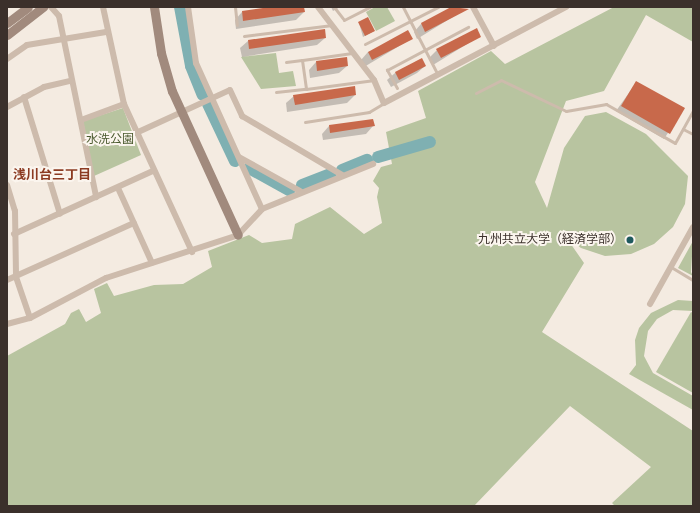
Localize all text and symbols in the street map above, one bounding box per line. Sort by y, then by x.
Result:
park label: 水洗公園 [86,133,134,147]
district label: 浅川台三丁目 [13,167,91,183]
place label: 九州共立大学（経済学部） [478,233,622,247]
marker: 九州共立大学（経済学部） [625,235,635,245]

